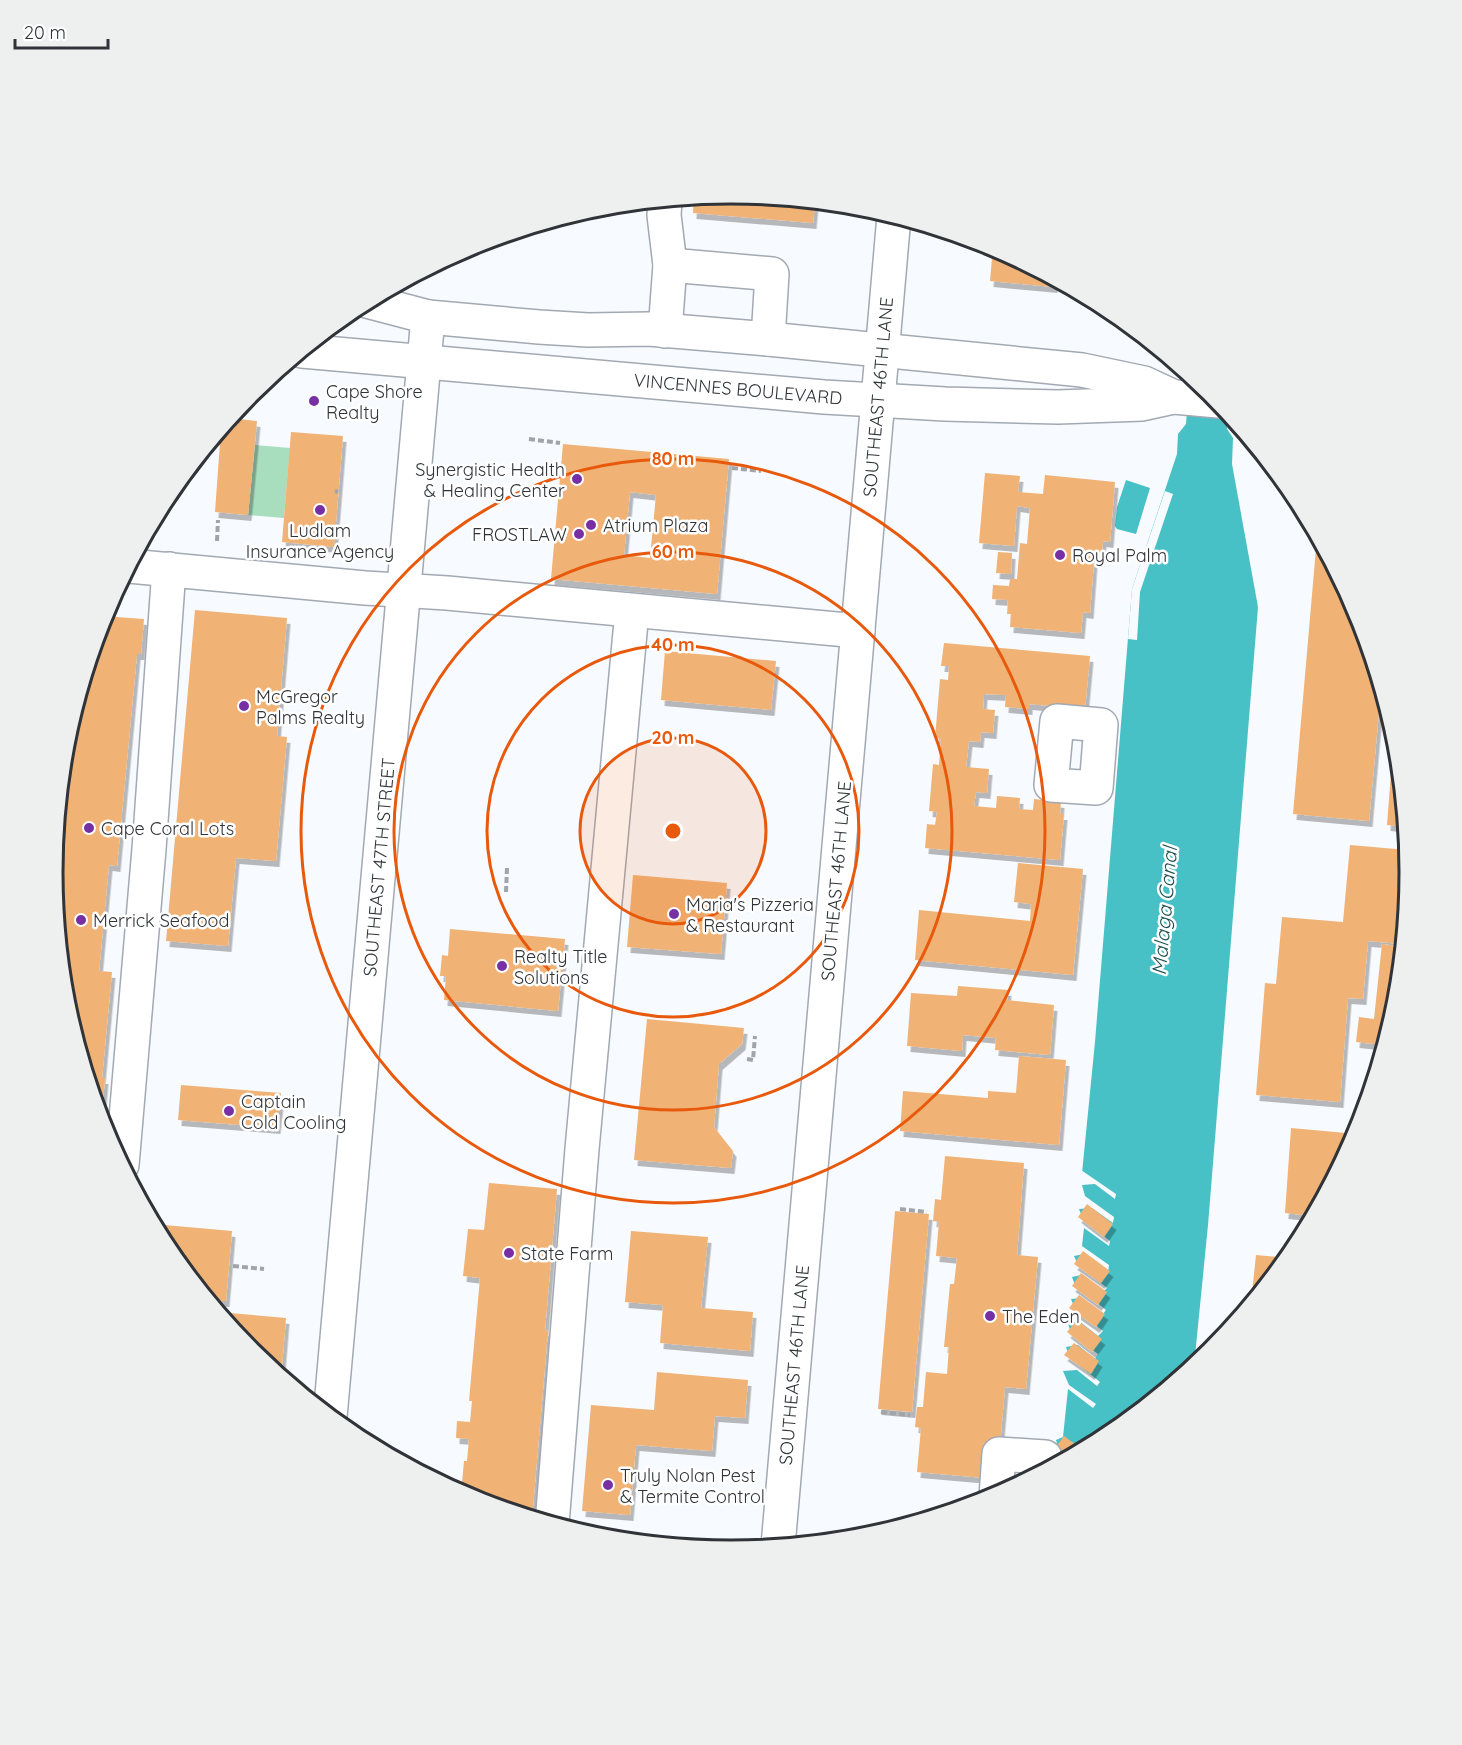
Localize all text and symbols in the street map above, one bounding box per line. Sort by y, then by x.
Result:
scale bar [15,12,108,50]
text: 20 m [24,21,66,44]
street label: SOUTHEAST 46TH LANE [858,296,898,498]
street label: VINCENNES BOULEVARD [633,368,843,410]
place label: Cape Shore Realty [326,380,423,424]
marker: Cape Shore Realty [307,394,321,408]
text: 80 m [652,447,694,470]
place label: Synergistic Health & Healing Center [415,458,565,502]
marker: Synergistic Health & Healing Center [570,472,584,486]
marker: Ludlam Insurance Agency [313,503,327,517]
place label: Atrium Plaza [603,514,708,537]
marker: Atrium Plaza [584,518,598,532]
place label: Ludlam Insurance Agency [246,519,394,563]
place label: FROSTLAW [472,523,567,546]
marker: FROSTLAW [572,527,586,541]
text: 60 m [652,540,694,563]
place label: Royal Palm [1072,544,1167,567]
marker: Royal Palm [1053,548,1067,562]
text: 40 m [651,633,695,656]
place label: McGregor Palms Realty [256,685,365,729]
marker: McGregor Palms Realty [237,699,251,713]
text: 20 m [652,726,694,749]
street label: SOUTHEAST 47TH STREET [358,756,400,977]
street label: SOUTHEAST 46TH LANE [816,780,856,982]
place label: Cape Coral Lots [101,817,234,840]
marker: Cape Coral Lots [82,821,96,835]
centre of rings [663,821,683,841]
water label: Malaga Canal [1146,843,1182,976]
place label: Maria's Pizzeria & Restaurant [686,893,814,937]
marker: Maria's Pizzeria & Restaurant [667,907,681,921]
place label: Merrick Seafood [93,909,229,932]
marker: Merrick Seafood [74,913,88,927]
place label: Realty Title Solutions [514,945,607,989]
marker: Realty Title Solutions [495,959,509,973]
place label: Captain Cold Cooling [241,1090,347,1134]
marker: Captain Cold Cooling [222,1104,236,1118]
place label: State Farm [521,1242,613,1265]
marker: State Farm [502,1246,516,1260]
street label: SOUTHEAST 46TH LANE [774,1264,814,1466]
place label: The Eden [1002,1305,1080,1328]
marker: The Eden [983,1309,997,1323]
place label: Truly Nolan Pest & Termite Control [620,1464,765,1508]
marker: Truly Nolan Pest & Termite Control [601,1478,615,1492]

